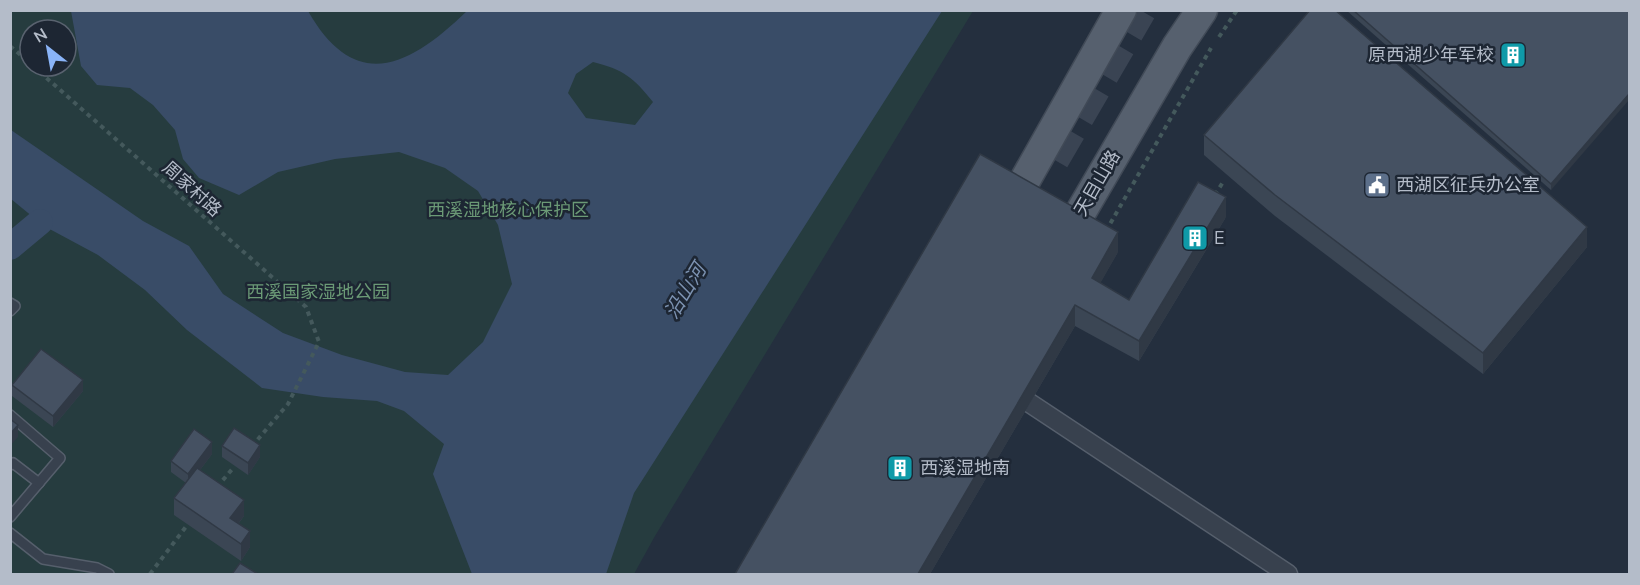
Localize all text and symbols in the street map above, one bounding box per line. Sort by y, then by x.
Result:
north arrow [18,18,78,78]
text: N [30,23,52,49]
building icon: 原西湖少年军校 [1498,40,1528,70]
place label: 原西湖少年军校 [1368,43,1494,67]
street label: 天目山路 [1069,146,1125,220]
street label: 周家村路 [157,156,227,222]
public building icon: 西湖区征兵办公室 [1362,170,1392,200]
place label: 西湖区征兵办公室 [1396,173,1540,197]
park label: 西溪湿地核心保护区 [427,198,589,222]
building icon: E [1180,223,1210,253]
place label: E [1214,226,1225,250]
water label: 沿山河 [658,255,715,324]
park label: 西溪国家湿地公园 [246,280,390,304]
building icon: 西溪湿地南 [885,453,915,483]
place label: 西溪湿地南 [920,456,1010,480]

